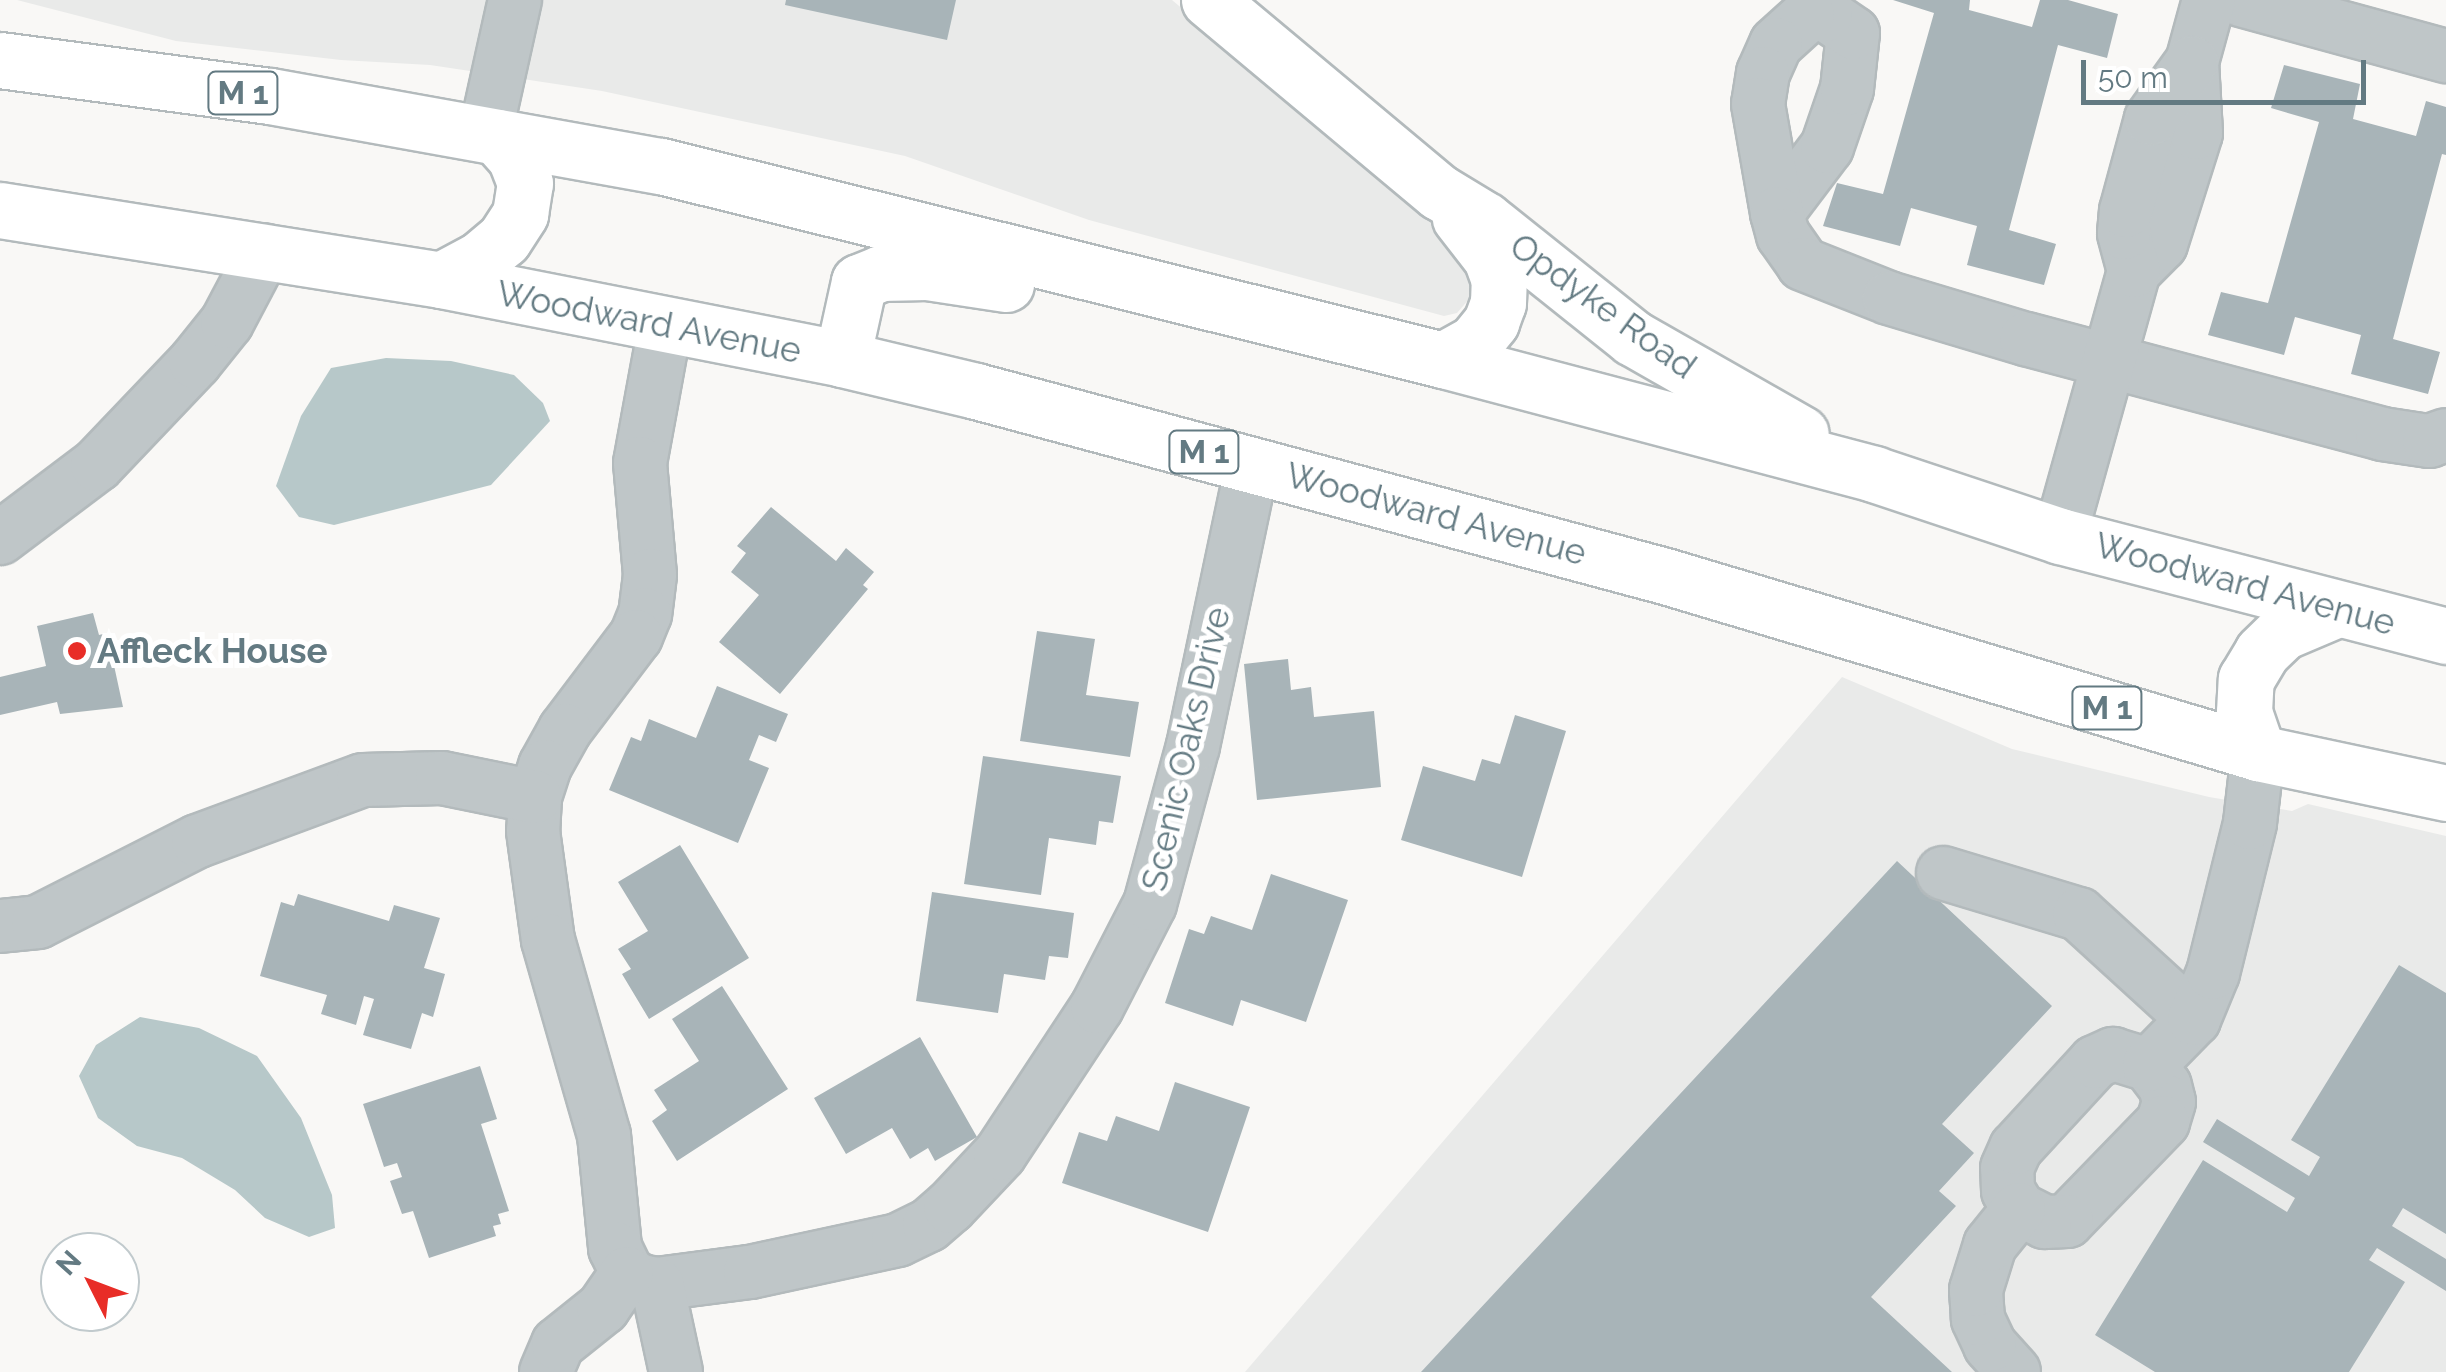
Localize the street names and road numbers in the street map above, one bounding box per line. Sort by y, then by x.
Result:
road number: M 1 [206,66,280,120]
street label: Opdyke Road [1502,224,1704,388]
street label: Woodward Avenue [493,272,805,372]
road number: M 1 [1166,425,1242,479]
street label: Woodward Avenue [1281,454,1591,574]
street label: Woodward Avenue [2090,524,2400,644]
street label: Scenic Oaks Drive [1133,603,1239,895]
road number: M 1 [2070,681,2144,735]

